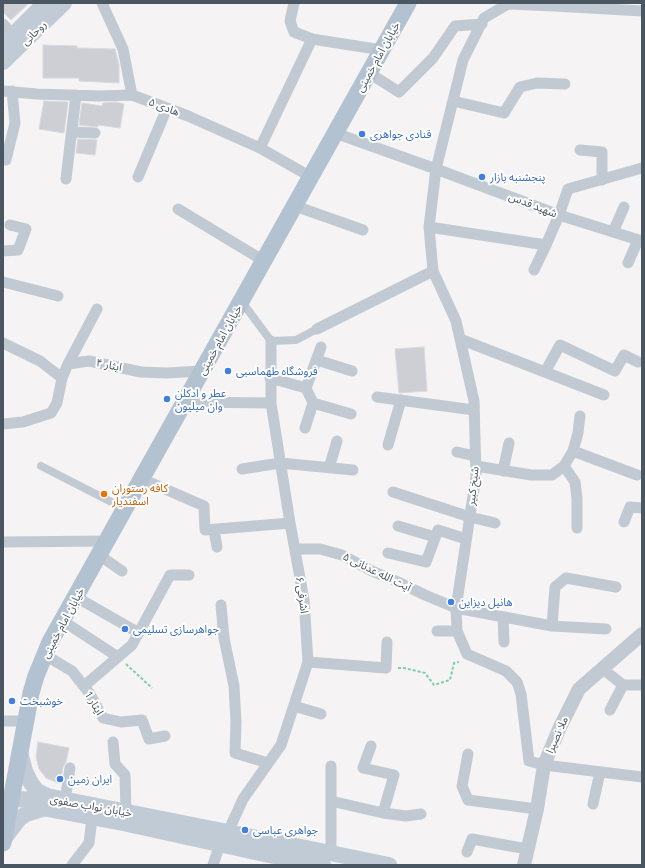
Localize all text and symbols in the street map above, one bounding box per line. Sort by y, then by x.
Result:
street label: روحانی [19,18,49,48]
street label: خیابان امام خمینی [353,20,403,94]
street label: هادی ۵ [147,95,181,119]
place label: قنادی جواهری [370,127,431,141]
marker: قنادی جواهری [357,129,367,139]
place label: پنجشنبه بازار [490,170,545,184]
marker: پنجشنبه بازار [477,172,487,182]
street label: شهید قدس [507,190,559,220]
street label: خیابان امام خمینی [195,303,245,377]
street label: ایثار ۴ [95,356,123,374]
place label: فروشگاه طهماسبی [236,364,318,378]
marker: فروشگاه طهماسبی [223,366,233,376]
place label: عطر و ادکلن وان میلیون [175,386,226,412]
marker: عطر و ادکلن وان میلیون [162,394,172,404]
street label: شیخ کبیر [464,466,482,506]
place label: کافه رستوران اسفندیار [112,481,168,507]
marker: کافه رستوران اسفندیار [99,489,109,499]
street label: آیت الله عدنانی ۵ [341,550,413,594]
street label: اشرفی ۶ [293,576,311,614]
street label: خیابان امام خمینی [39,585,87,661]
place label: هانیل دیزاین [459,595,513,609]
marker: هانیل دیزاین [446,597,456,607]
place label: جواهرسازی تسلیمی [133,622,219,636]
marker: جواهرسازی تسلیمی [120,624,130,634]
street label: ایثار 1 [82,688,106,718]
place label: خوشبخت [20,694,63,708]
marker: خوشبخت [7,696,17,706]
street label: ملا نصیرا [543,714,571,756]
place label: ایران زمین [68,772,112,786]
marker: ایران زمین [55,774,65,784]
street label: خیابان نواب صفوی [49,792,133,820]
place label: جواهری عباسی [253,823,318,837]
marker: جواهری عباسی [240,825,250,835]

